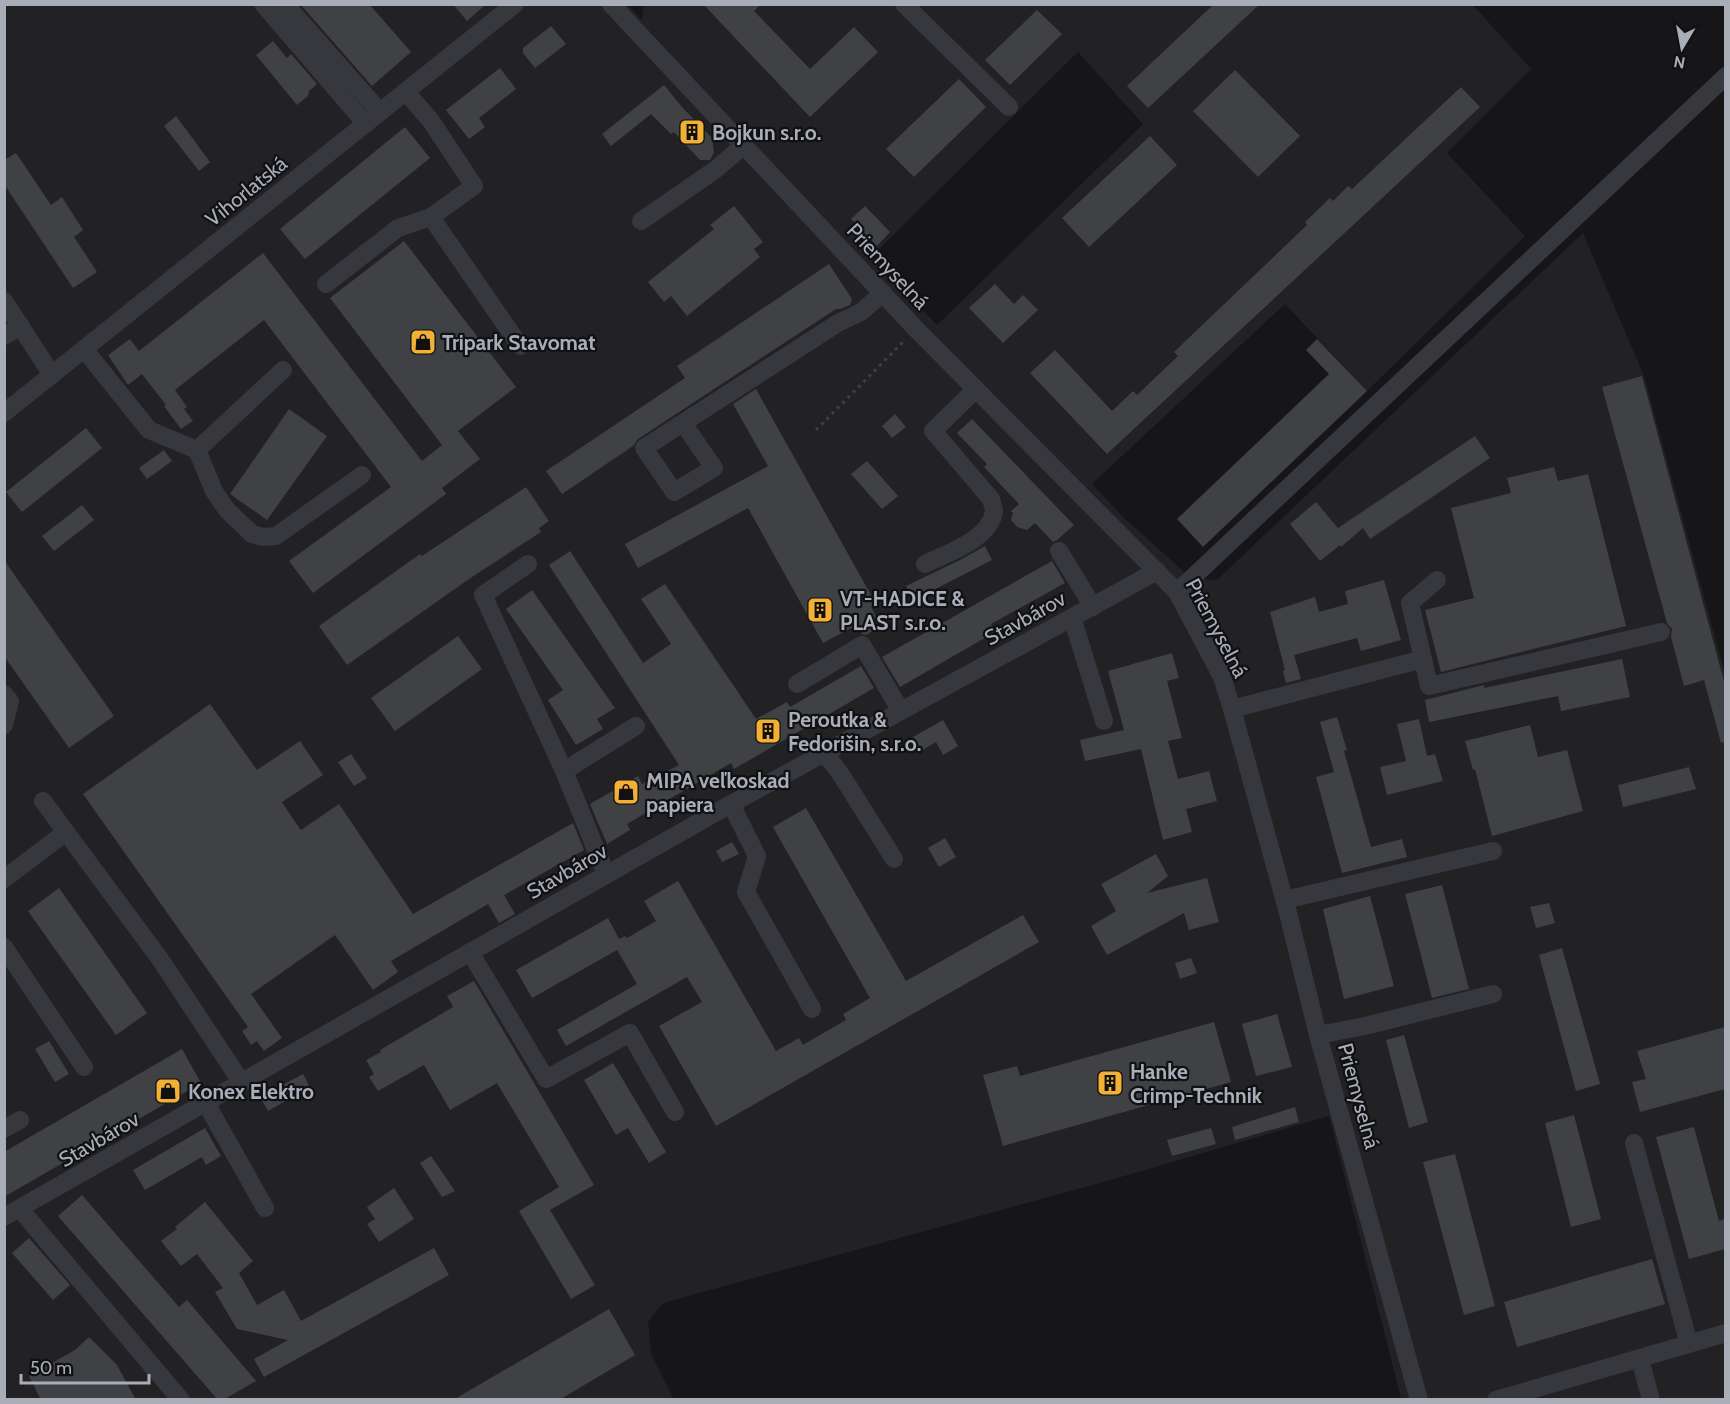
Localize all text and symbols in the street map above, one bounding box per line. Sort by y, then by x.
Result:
north arrow [1652,18,1712,78]
text: N [1672,52,1687,73]
building icon: Bojkun s.r.o. [677,117,707,147]
place label: Bojkun s.r.o. [712,120,821,145]
street label: Vihorlatská [200,151,292,231]
street label: Priemyselná [842,218,934,314]
shop icon: Tripark Stavomat [408,327,438,357]
place label: Tripark Stavomat [442,330,595,355]
street label: Priemyselná [1180,574,1254,682]
street label: Stavbárov [980,585,1070,650]
place label: VT-HADICE & PLAST s.r.o. [840,586,966,635]
building icon: VT-HADICE & PLAST s.r.o. [805,595,835,625]
place label: Peroutka & Fedorišin, s.r.o. [788,707,921,756]
building icon: Peroutka & Fedorišin, s.r.o. [753,716,783,746]
place label: MIPA veľkoskad papiera [646,768,790,817]
shop icon: MIPA veľkoskad papiera [611,777,641,807]
street label: Stavbárov [522,838,612,904]
street label: Priemyselná [1333,1040,1385,1152]
place label: Hanke Crimp-Technik [1130,1059,1263,1108]
building icon: Hanke Crimp-Technik [1095,1068,1125,1098]
shop icon: Konex Elektro [153,1076,183,1106]
place label: Konex Elektro [188,1079,314,1104]
street label: Stavbárov [54,1106,144,1172]
scale bar [21,1347,148,1385]
text: 50 m [30,1357,72,1379]

